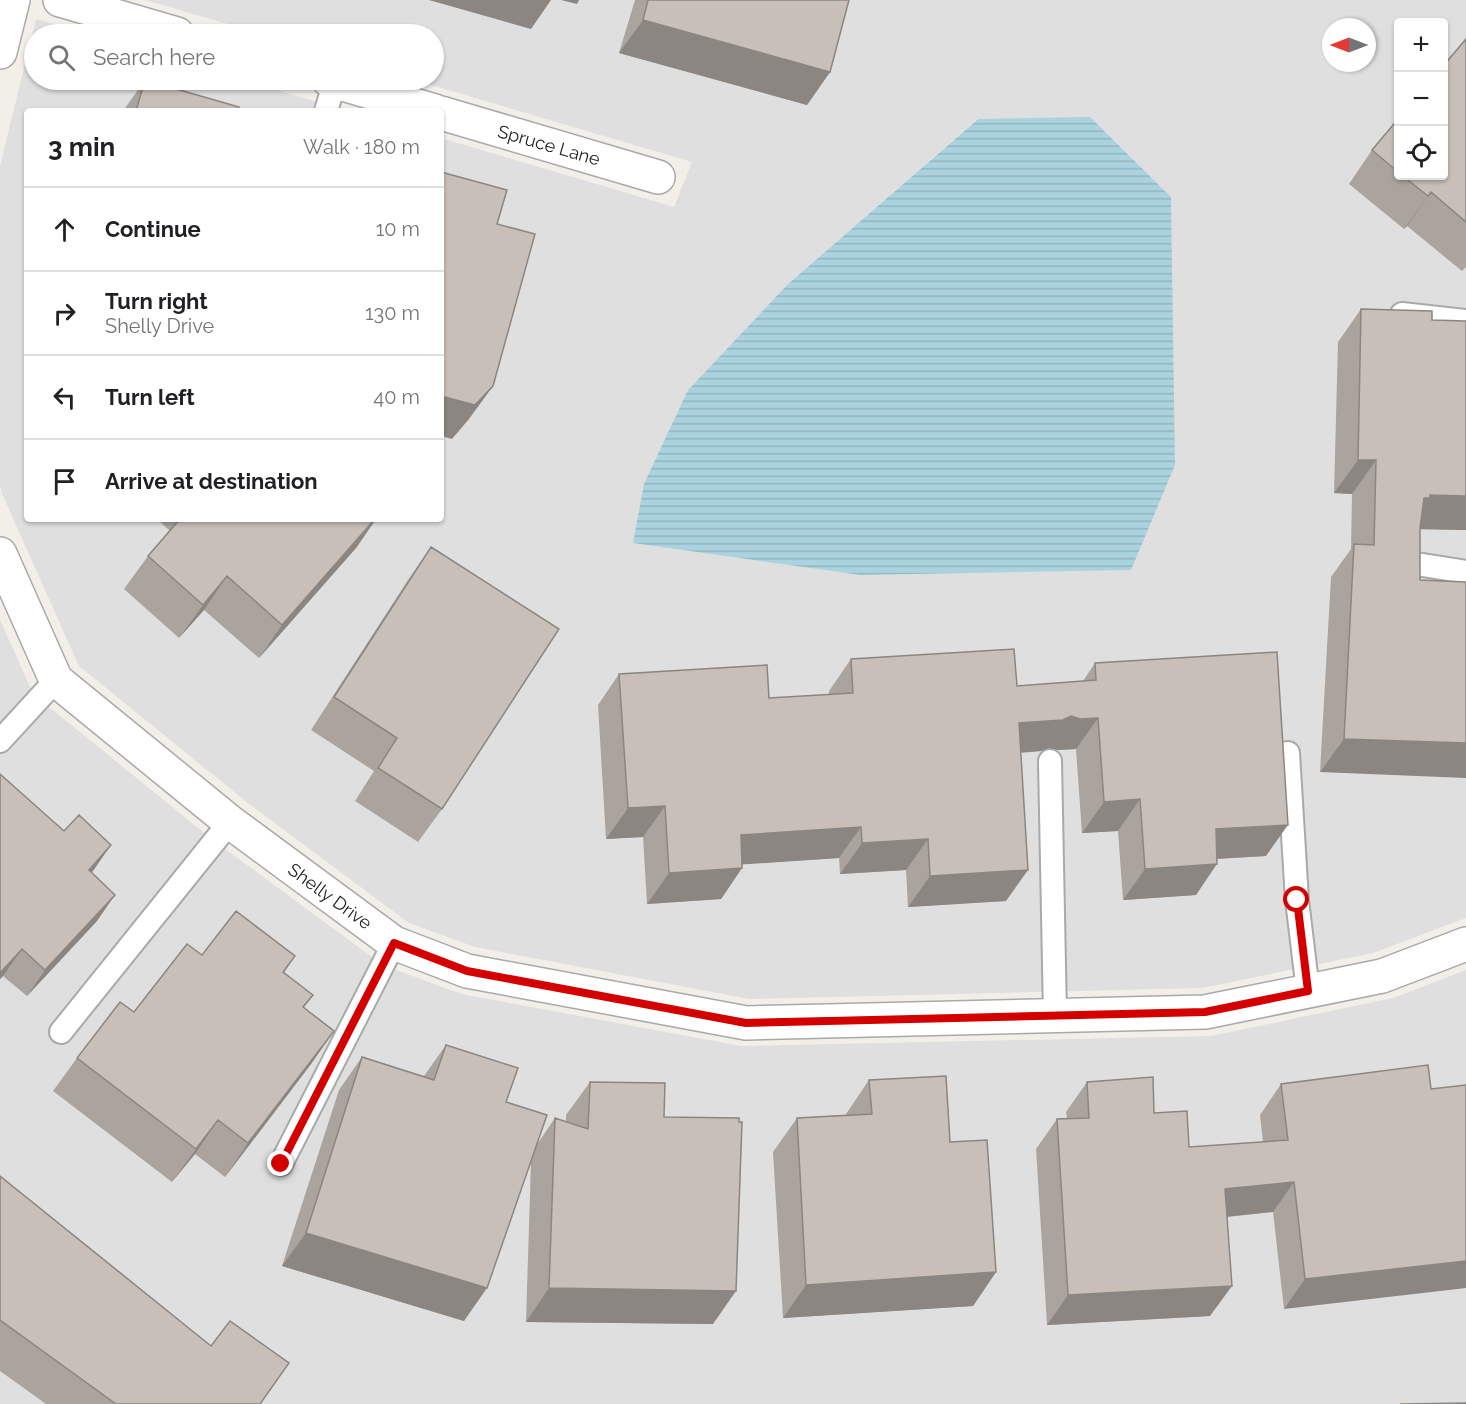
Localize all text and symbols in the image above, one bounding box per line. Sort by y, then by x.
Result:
north arrow [1322,18,1376,72]
map controls [1394,18,1448,180]
button: + [1394,18,1448,72]
search box [24,24,444,90]
icon: search [45,41,78,74]
text: Search here [93,44,215,70]
button: − [1394,72,1448,126]
street label: Spruce Lane [495,120,603,170]
button: locate [1394,126,1448,180]
text: 3 min [48,132,115,162]
text: Walk · 180 m [303,135,420,159]
icon: ahead [48,213,81,246]
text: Continue [105,216,201,242]
text: 10 m [376,217,420,241]
text: Turn right [105,288,208,314]
icon: right [48,297,81,330]
text: 130 m [365,301,420,325]
text: Shelly Drive [105,314,214,338]
icon: left [48,381,81,414]
text: Turn left [105,384,195,410]
text: 40 m [373,385,420,409]
icon: arrive [48,465,81,498]
text: Arrive at destination [105,468,318,494]
street label: Shelly Drive [284,859,376,934]
route start [1283,886,1309,912]
route end [267,1150,293,1176]

